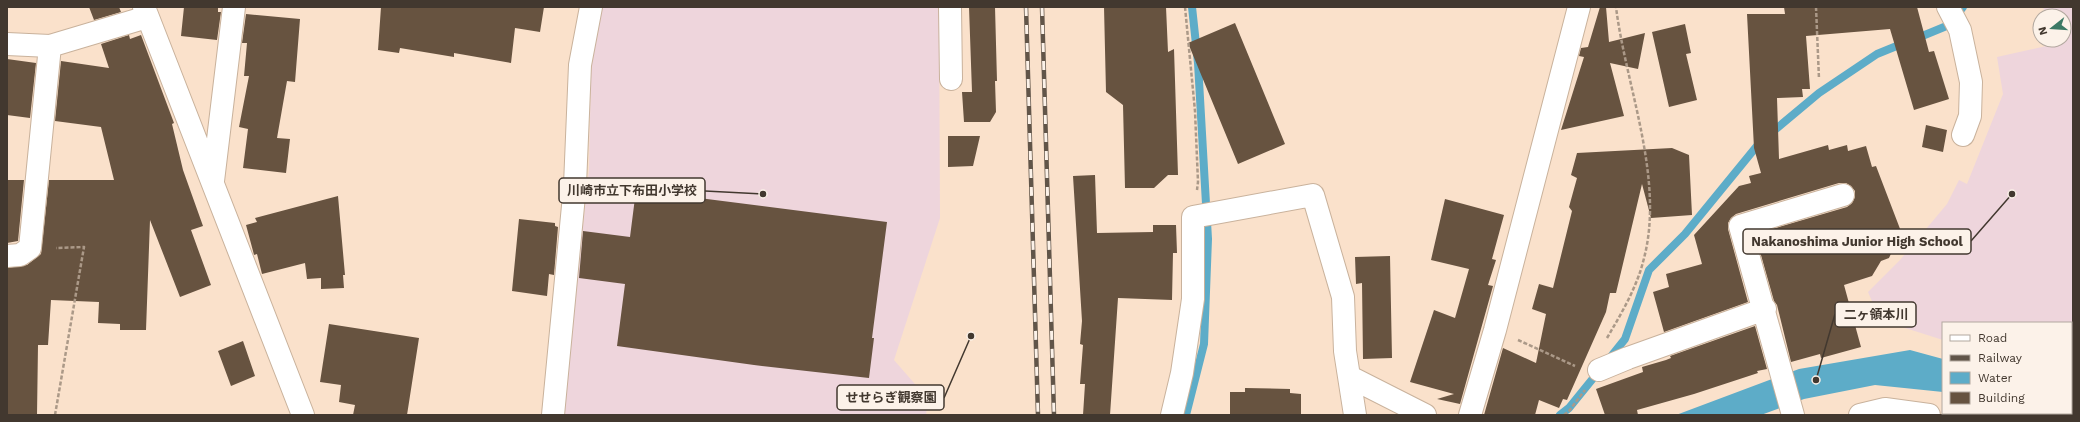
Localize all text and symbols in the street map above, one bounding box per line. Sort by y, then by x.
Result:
north arrow [2032,8,2072,48]
text: N [2036,25,2050,37]
callout: 川崎市立下布田小学校 [559,178,705,203]
text: 川崎市立下布田小学校 [567,183,697,198]
callout: Nakanoshima Junior High School [1743,229,1971,254]
text: Nakanoshima Junior High School [1751,234,1963,249]
callout: 二ヶ領本川 [1835,302,1916,327]
text: 二ヶ領本川 [1843,307,1909,322]
legend [1942,322,2072,414]
text: Road [1978,331,2007,345]
text: Railway [1978,351,2023,365]
text: Water [1978,371,2013,385]
callout: せせらぎ観察園 [837,385,944,410]
text: せせらぎ観察園 [845,390,937,405]
text: Building [1978,391,2025,405]

